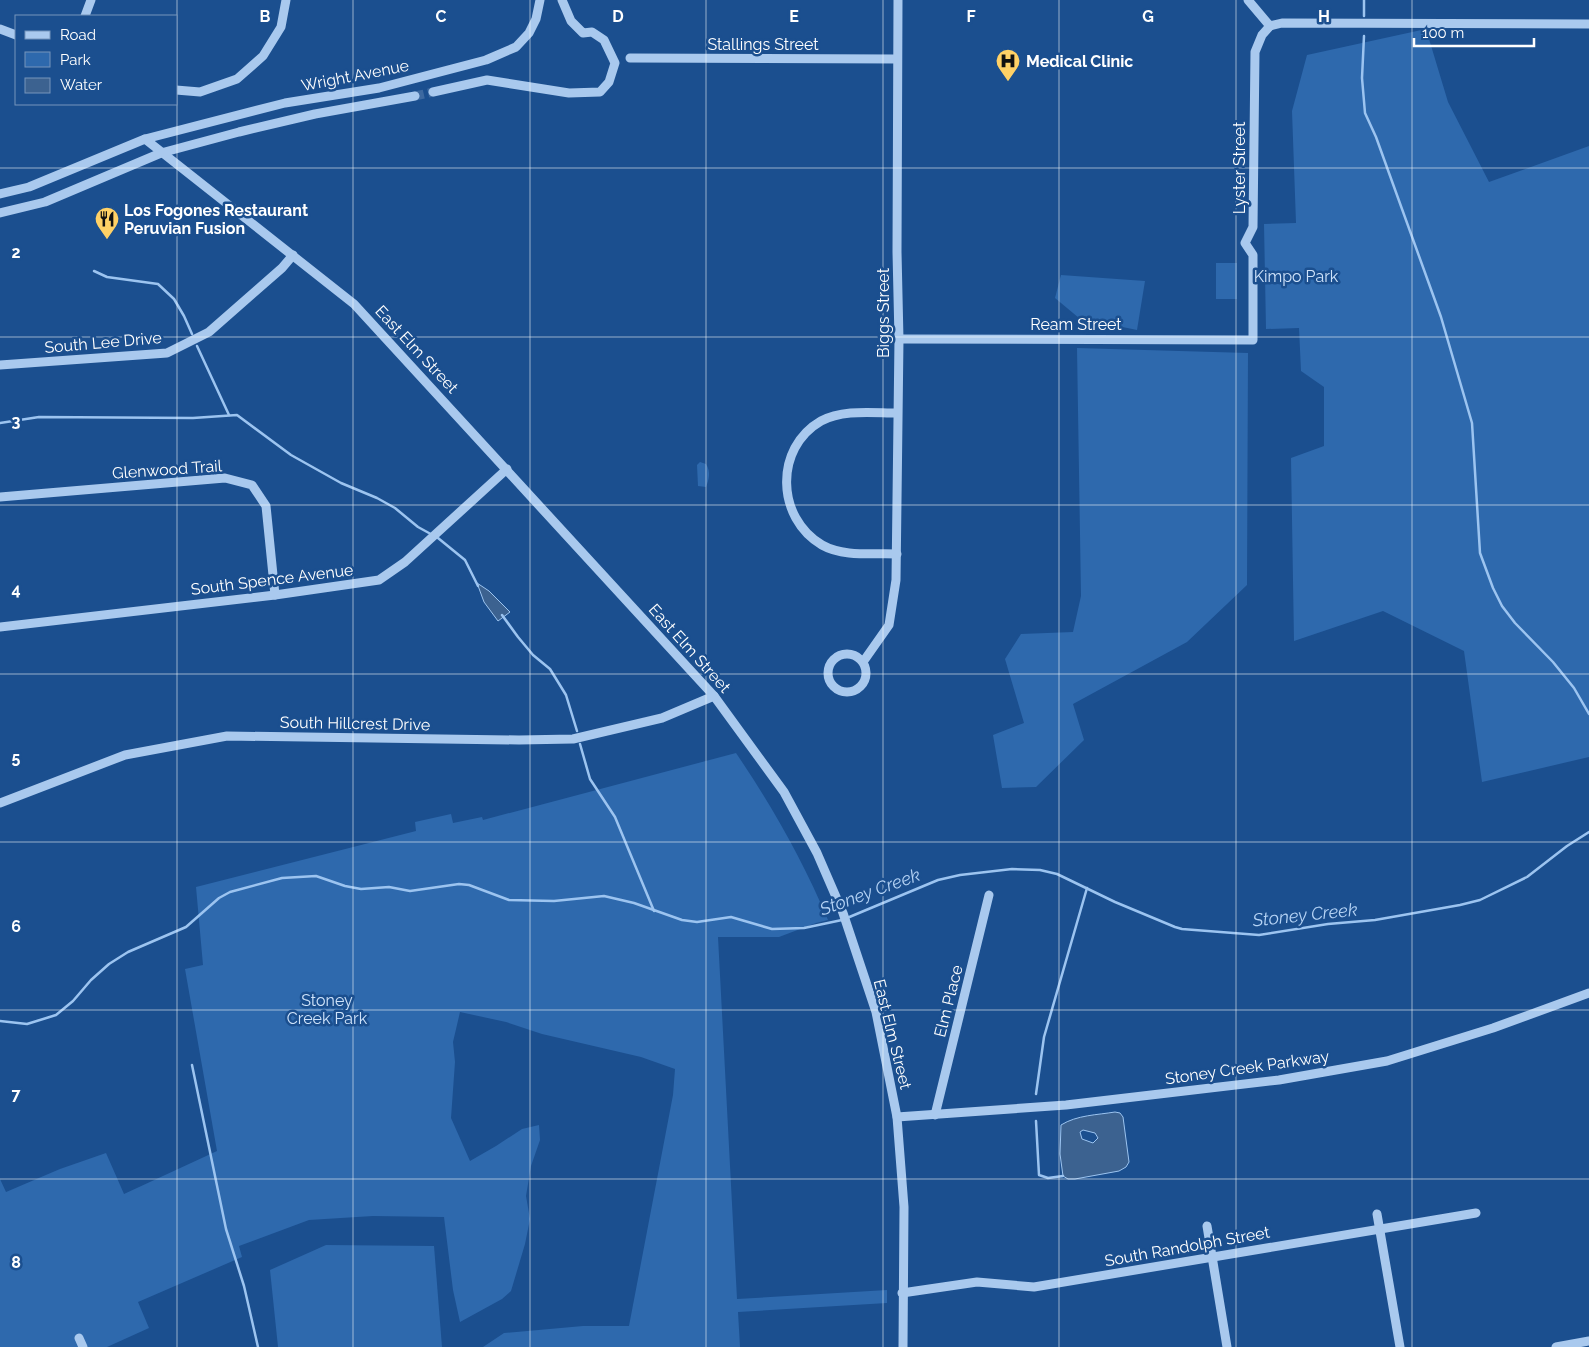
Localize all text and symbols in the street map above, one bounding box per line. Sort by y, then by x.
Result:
text: B [260,7,271,26]
text: C [436,7,447,26]
text: D [612,7,624,26]
text: E [789,7,799,26]
text: F [966,7,976,26]
text: G [1142,7,1154,26]
text: H [1318,7,1330,26]
legend [15,15,178,105]
scale bar [1414,15,1534,47]
text: 100 m [1422,24,1464,42]
text: Road [60,26,96,44]
street label: Stallings Street [707,35,819,54]
hospital icon: Medical Clinic [995,48,1021,82]
text: Park [60,51,91,69]
place label: Medical Clinic [1026,52,1133,71]
street label: Wright Avenue [300,56,411,95]
text: Water [60,76,103,94]
street label: Lyster Street [1230,121,1249,214]
place label: Los Fogones Restaurant Peruvian Fusion [124,201,308,238]
restaurant icon: Los Fogones Restaurant Peruvian Fusion [94,206,120,240]
text: 2 [11,243,21,262]
street label: Biggs Street [874,267,893,358]
park label: Kimpo Park [1254,267,1339,286]
street label: East Elm Street [371,302,462,398]
street label: Ream Street [1030,315,1122,334]
street label: South Lee Drive [44,328,162,357]
text: 3 [12,412,21,431]
street label: Glenwood Trail [111,456,223,483]
street label: South Spence Avenue [190,560,354,599]
text: 4 [11,580,21,599]
street label: East Elm Street [645,600,735,697]
street label: South Hillcrest Drive [280,713,430,734]
text: 5 [12,748,21,767]
water label: Stoney Creek [816,864,923,920]
water label: Stoney Creek [1250,899,1359,931]
text: 6 [11,917,21,936]
street label: Elm Place [930,963,967,1039]
street label: East Elm Street [870,977,916,1092]
park label: Stoney Creek Park [287,991,368,1028]
street label: Stoney Creek Parkway [1164,1047,1331,1088]
text: 7 [12,1085,21,1104]
street label: South Randolph Street [1103,1222,1272,1270]
text: 8 [11,1253,21,1272]

